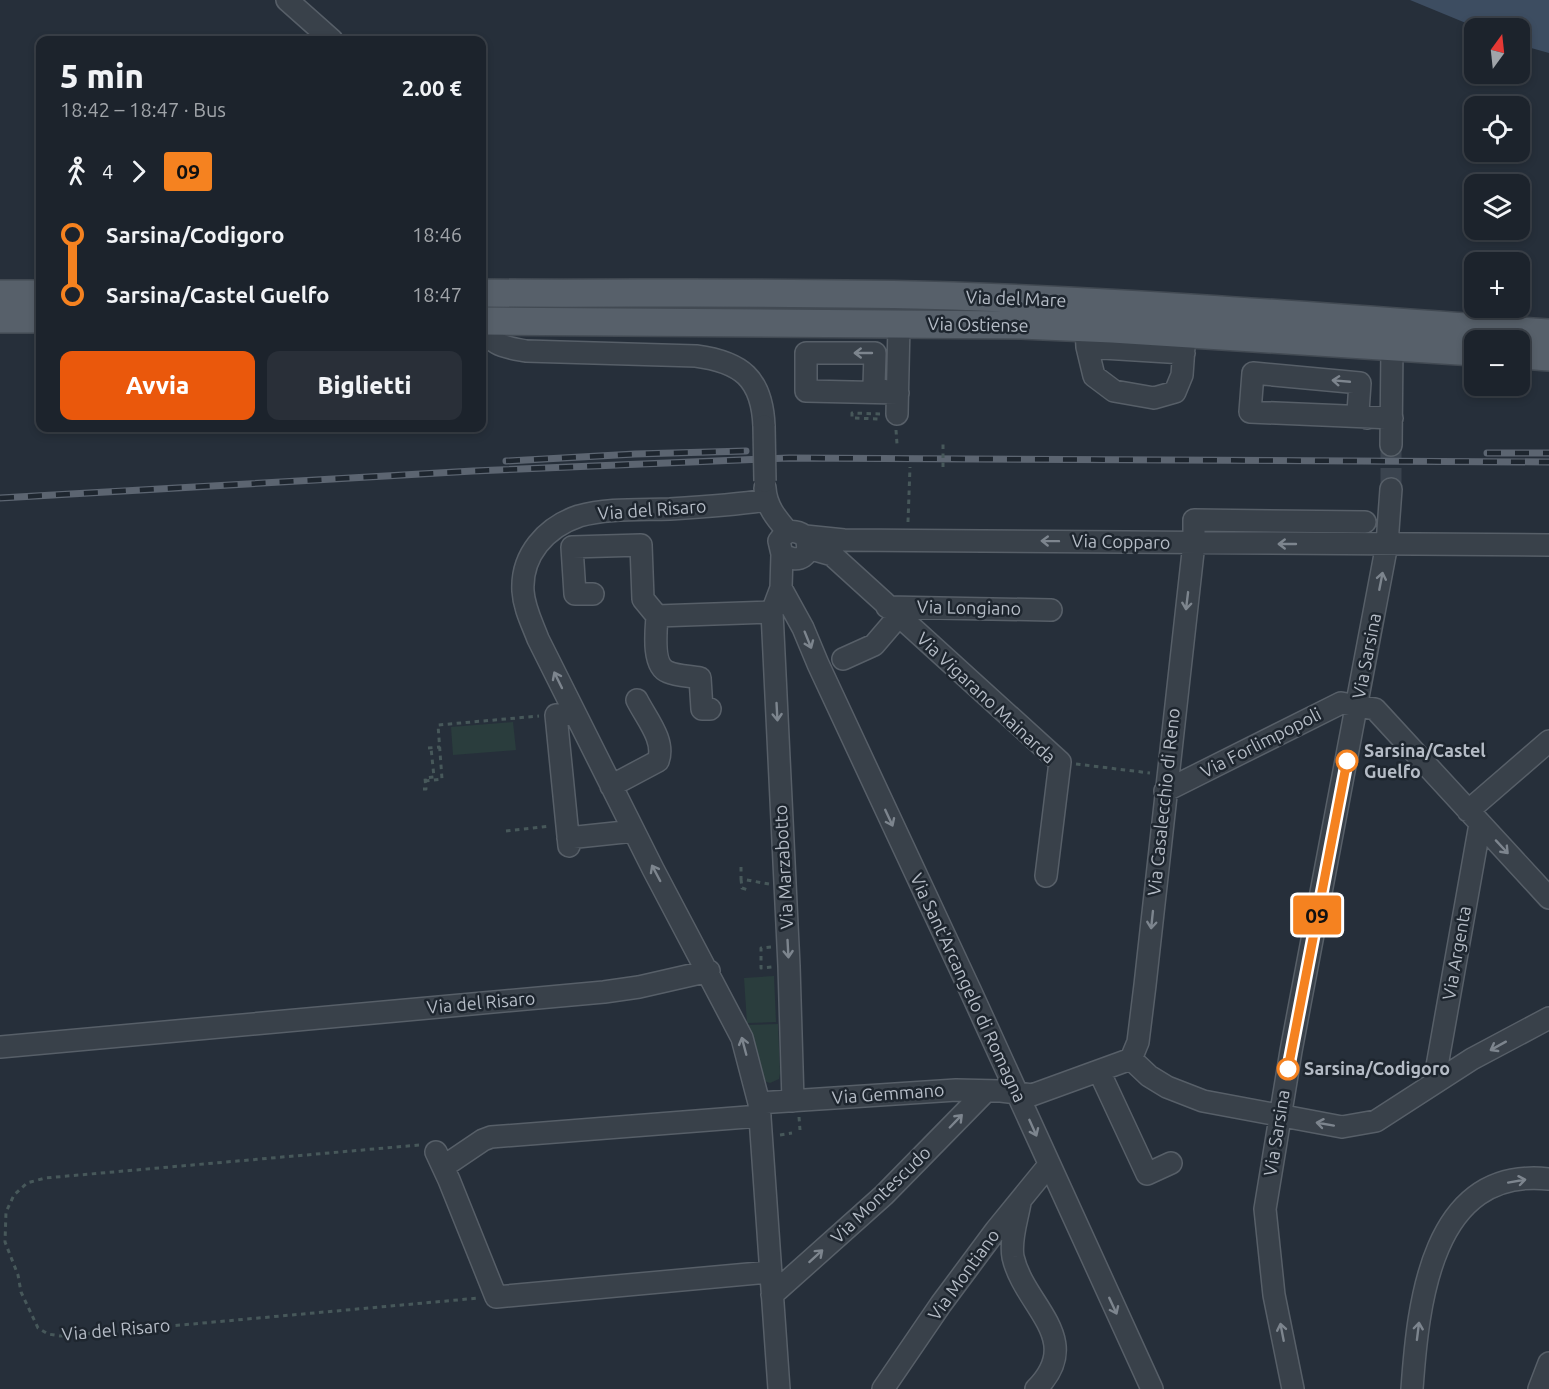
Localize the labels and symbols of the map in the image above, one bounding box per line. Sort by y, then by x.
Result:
north arrow [1464,18,1530,84]
street label: Via del Mare [965,286,1067,310]
street label: Via Ostiense [927,313,1029,335]
one-way arrow [853,347,873,359]
one-way arrow [1332,375,1352,386]
street label: Via del Risaro [597,495,707,523]
street label: Via Copparo [1071,530,1171,552]
one-way arrow [1040,535,1060,547]
one-way arrow [1277,538,1297,550]
one-way arrow [1375,572,1386,592]
one-way arrow [1181,591,1192,611]
street label: Via Longiano [917,596,1021,618]
street label: Via Sarsina [1348,611,1384,700]
street label: Via Vigarano Mainarda [913,628,1060,767]
one-way arrow [803,631,814,649]
one-way arrow [552,672,564,689]
one-way arrow [771,702,782,722]
street label: Via Forlimpopoli [1197,703,1324,781]
street label: Via Casalecchio di Reno [1143,707,1183,897]
place label: Sarsina/Castel Guelfo [1364,740,1486,781]
marker: Sarsina/Castel Guelfo [1336,750,1358,772]
street label: Via Marzabotto [770,804,796,930]
one-way arrow [884,808,896,826]
one-way arrow [1495,839,1509,854]
one-way arrow [649,864,661,882]
street label: Via Sant'Arcangelo di Romagna [907,870,1031,1105]
line badge: 09 [1290,896,1344,934]
street label: Via Argenta [1438,904,1474,1001]
one-way arrow [1146,910,1157,930]
one-way arrow [782,938,793,958]
street label: Via del Risaro [426,987,536,1017]
one-way arrow [738,1037,750,1056]
one-way arrow [1489,1041,1507,1052]
marker: Sarsina/Codigoro [1277,1058,1299,1080]
place label: Sarsina/Codigoro [1304,1058,1450,1078]
street label: Via Gemmano [831,1079,945,1107]
street label: Via Sarsina [1259,1088,1293,1177]
one-way arrow [949,1113,963,1128]
one-way arrow [1028,1118,1039,1137]
one-way arrow [1316,1119,1336,1130]
street label: Via Montescudo [826,1142,934,1247]
one-way arrow [1507,1175,1526,1186]
street label: Via Montiano [923,1225,1003,1324]
one-way arrow [808,1249,823,1263]
one-way arrow [1108,1296,1120,1314]
street label: Via del Risaro [61,1314,171,1344]
one-way arrow [1412,1321,1423,1341]
one-way arrow [1276,1322,1287,1342]

